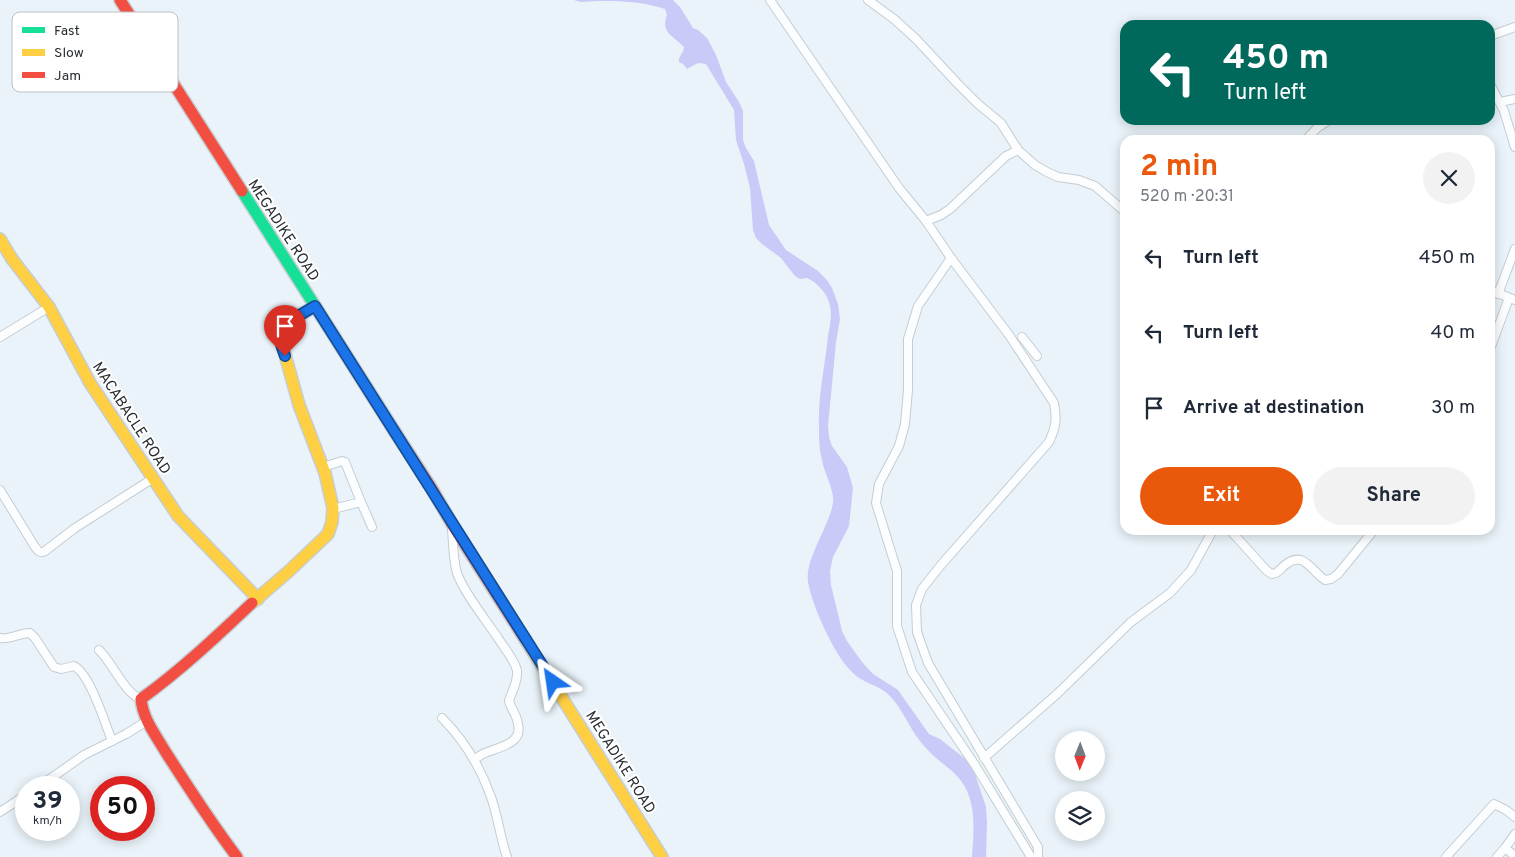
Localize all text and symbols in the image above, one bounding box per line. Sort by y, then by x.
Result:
legend [12,12,178,92]
text: Fast [54,23,80,40]
text: 450 m [1223,37,1329,81]
icon: left [1140,40,1205,105]
text: Slow [54,45,84,62]
text: Jam [54,68,81,85]
text: Turn left [1223,80,1306,107]
text: 2 min [1140,149,1218,186]
button: close [1423,152,1475,204]
street label: MEGADIKE ROAD [243,176,323,285]
text: 520 m · 20:31 [1140,187,1234,207]
icon: left [1140,244,1168,272]
text: Turn left [1183,246,1259,270]
text: 450 m [1419,246,1475,270]
pin [264,305,306,356]
icon: arrive [271,312,299,340]
icon: left [1140,319,1168,347]
text: Turn left [1183,321,1259,345]
text: 40 m [1430,321,1475,345]
street label: MACABACLE ROAD [87,359,174,479]
icon: arrive [1140,394,1168,422]
text: Arrive at destination [1183,396,1364,420]
text: 30 m [1431,396,1475,420]
button: Exit [1140,467,1303,525]
button: Share [1313,467,1475,525]
position arrow [526,655,578,707]
street label: MEGADIKE ROAD [581,708,659,818]
north arrow [1055,731,1105,781]
map controls [1055,731,1105,841]
speed limit sign: 50 [90,776,155,841]
text: 39 [32,786,63,818]
button: layers [1055,791,1105,841]
text: km/h [33,813,62,829]

